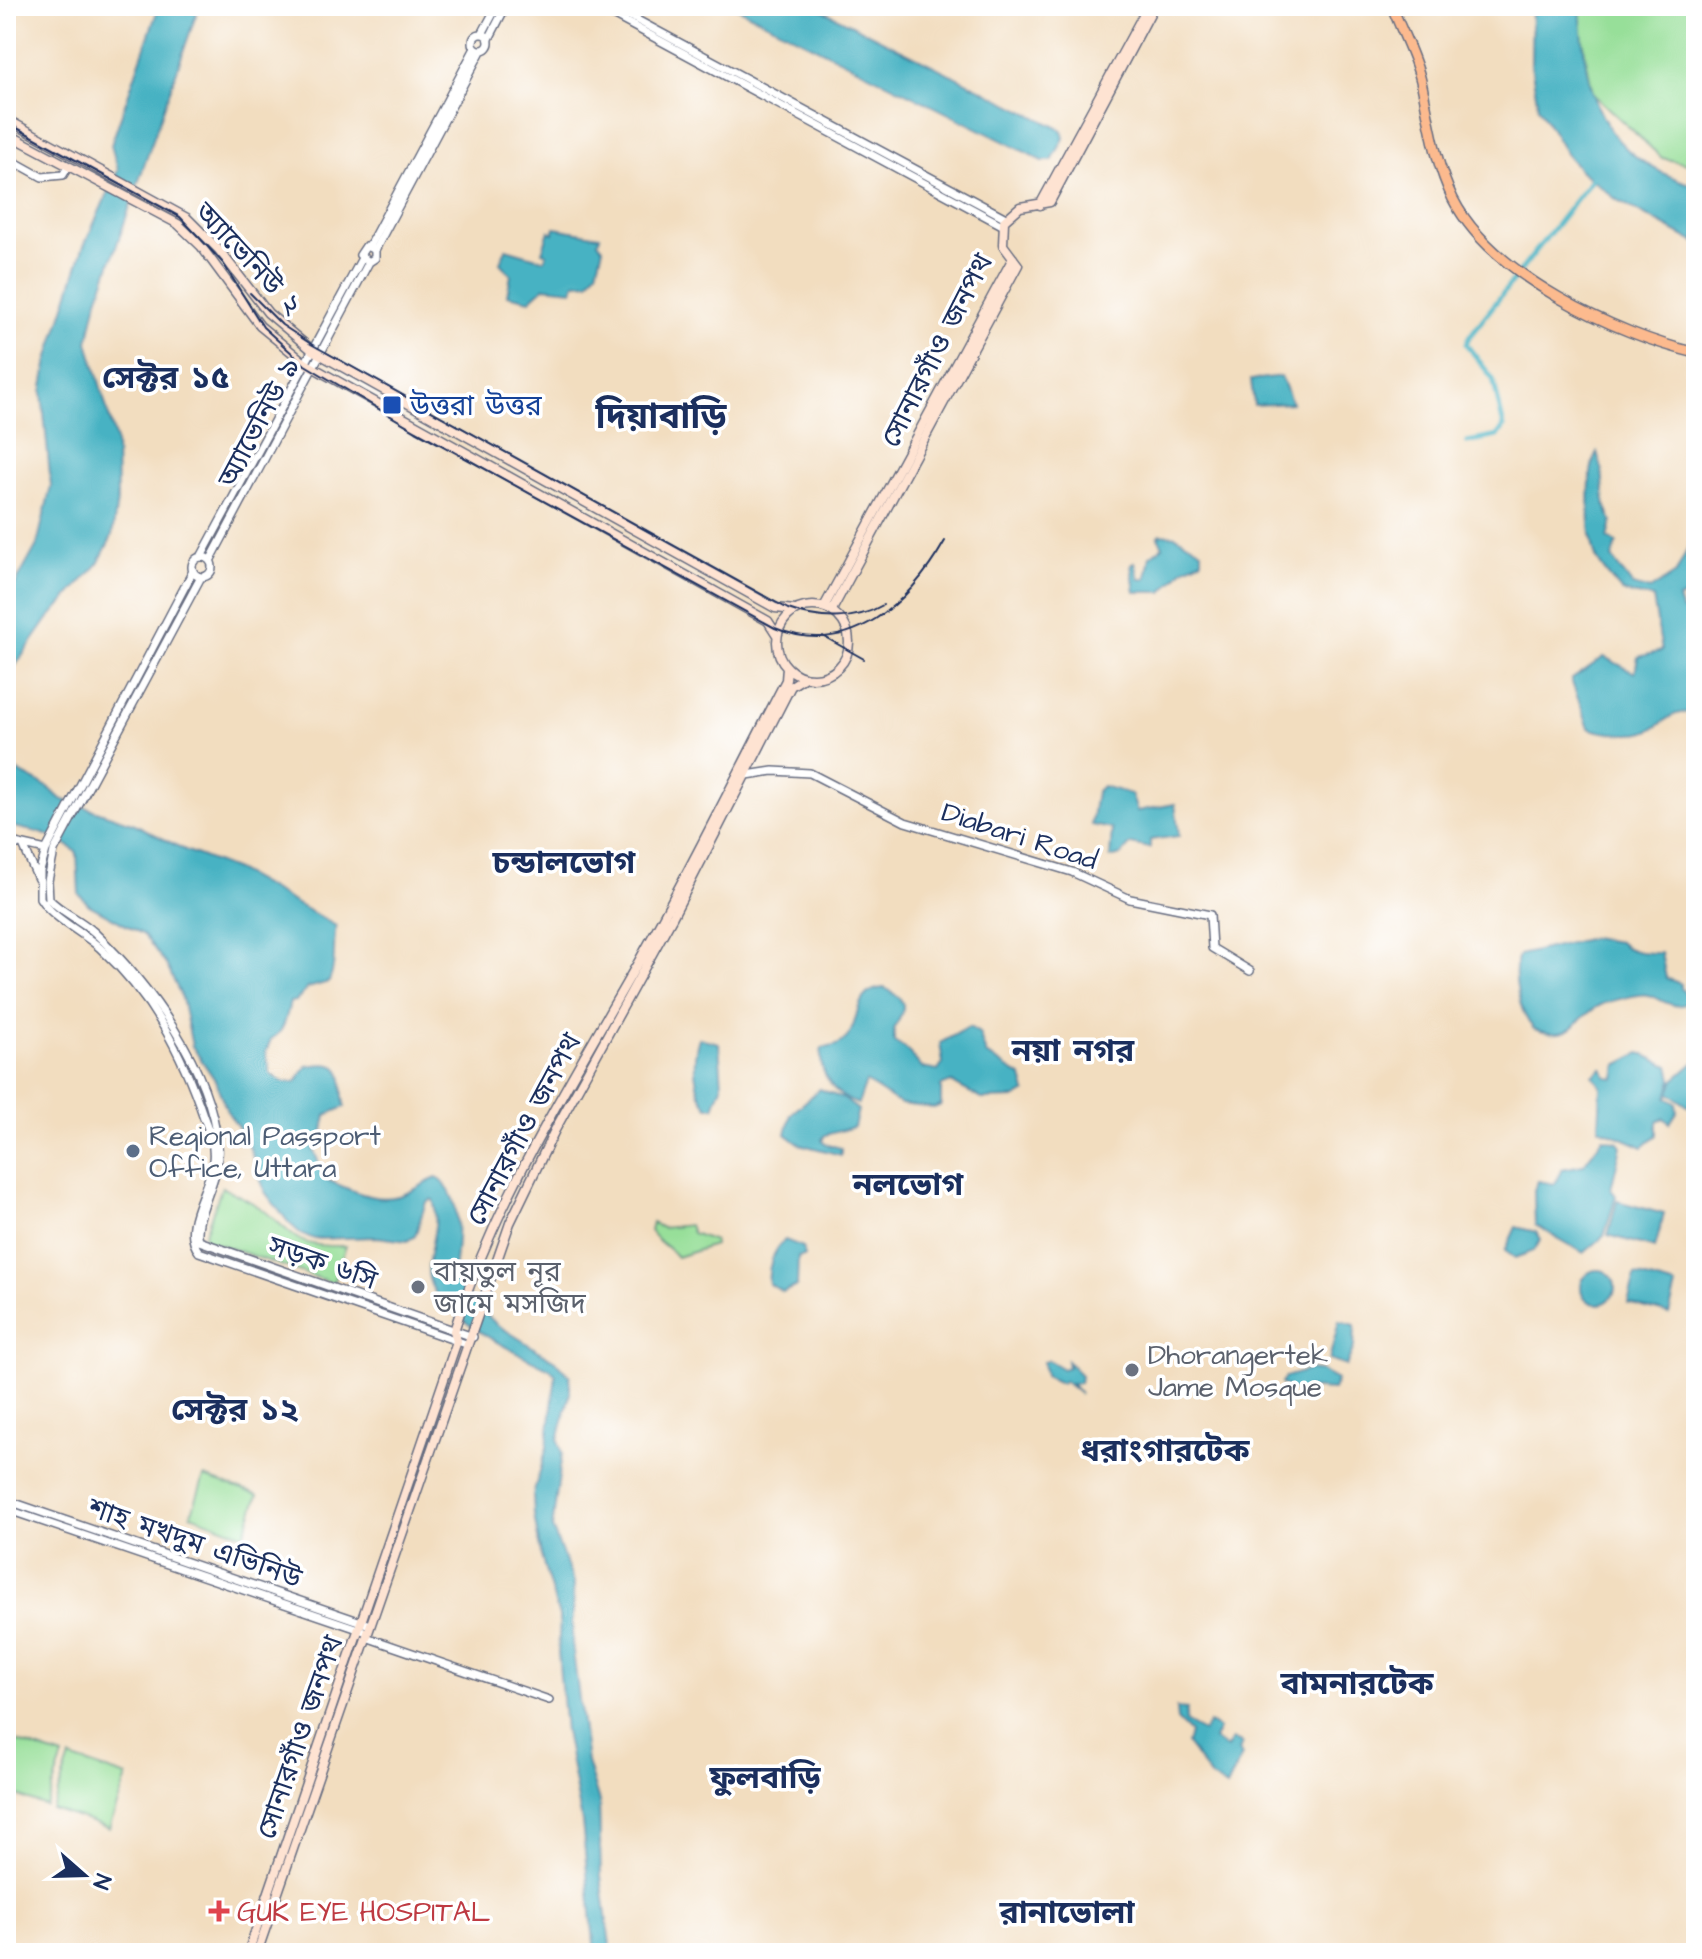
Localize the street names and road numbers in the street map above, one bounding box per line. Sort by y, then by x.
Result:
street label: অ্যাভেনিউ ২ [185,193,311,324]
street label: সোনারগাঁও জনপথ [872,246,1003,454]
street label: অ্যাভেনিউ ৯ [208,351,310,495]
street label: Diabari Road [937,793,1103,880]
street label: সোনারগাঁও জনপথ [457,1026,592,1233]
street label: সড়ক ৬সি [262,1226,383,1300]
street label: শাহ মখদুম এভিনিউ [81,1488,308,1599]
street label: সোনারগাঁও জনপথ [247,1630,354,1844]

